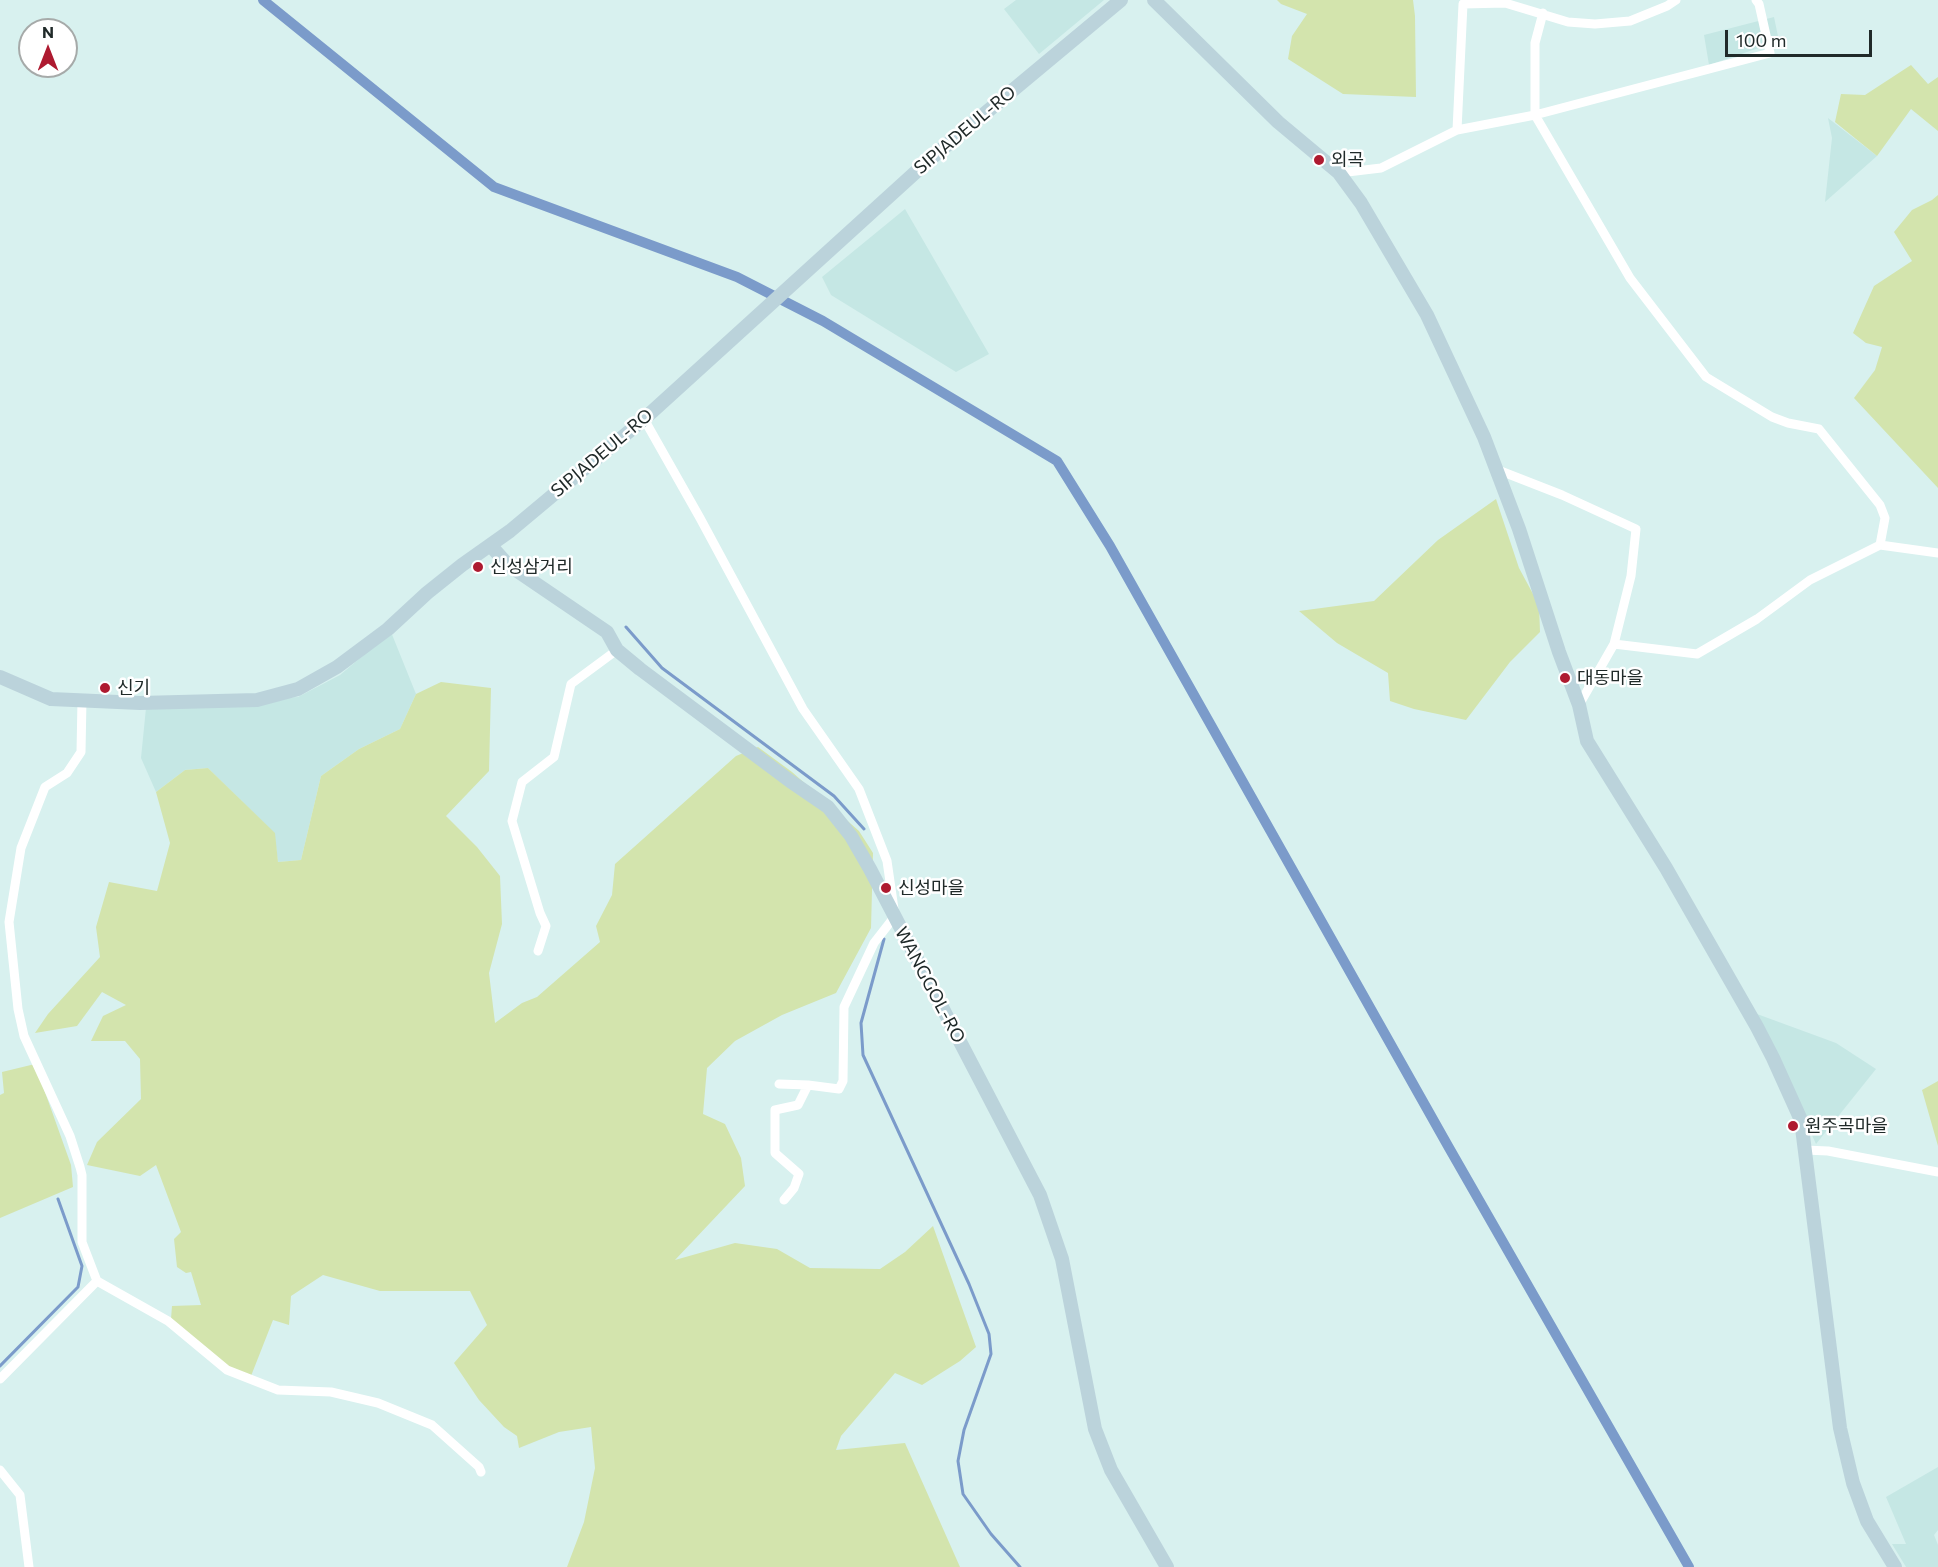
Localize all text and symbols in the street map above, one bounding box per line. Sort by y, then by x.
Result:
north arrow [18,18,78,78]
scale bar [1728,18,1875,56]
text: N [42,22,54,41]
text: 100 m [1736,29,1786,51]
street label: SIPJADEUL-RO [910,81,1020,179]
place label: 외곡 [1331,149,1364,171]
marker: 외곡 [1312,153,1326,167]
street label: SIPJADEUL-RO [547,404,657,502]
place label: 신성삼거리 [490,556,573,578]
marker: 신성삼거리 [471,560,485,574]
place label: 대동마을 [1577,667,1643,689]
marker: 대동마을 [1558,671,1572,685]
place label: 신기 [117,677,150,699]
marker: 신기 [98,681,112,695]
place label: 신성마을 [898,877,964,899]
marker: 신성마을 [879,881,893,895]
street label: WANGGOL-RO [890,923,970,1047]
place label: 원주곡마을 [1805,1115,1888,1137]
marker: 원주곡마을 [1786,1119,1800,1133]

